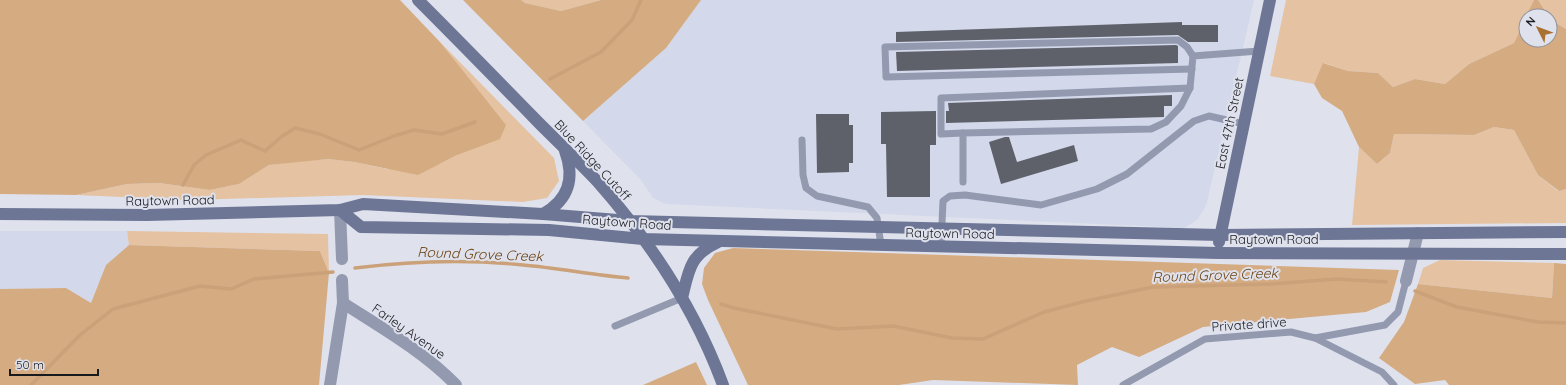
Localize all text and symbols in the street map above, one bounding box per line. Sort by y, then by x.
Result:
north arrow [1518,8,1558,48]
text: N [1523,14,1538,29]
street label: East 47th Street [1211,76,1247,170]
street label: Blue Ridge Cutoff [551,116,635,204]
street label: Raytown Road [125,191,215,209]
street label: Raytown Road [582,211,672,233]
street label: Raytown Road [905,224,995,242]
street label: Raytown Road [1229,231,1319,247]
water label: Round Grove Creek [417,243,545,265]
water label: Round Grove Creek [1152,264,1280,286]
street label: Farley Avenue [369,300,449,362]
street label: Private drive [1211,313,1287,335]
scale bar [10,351,98,377]
text: 50 m [16,357,44,372]

